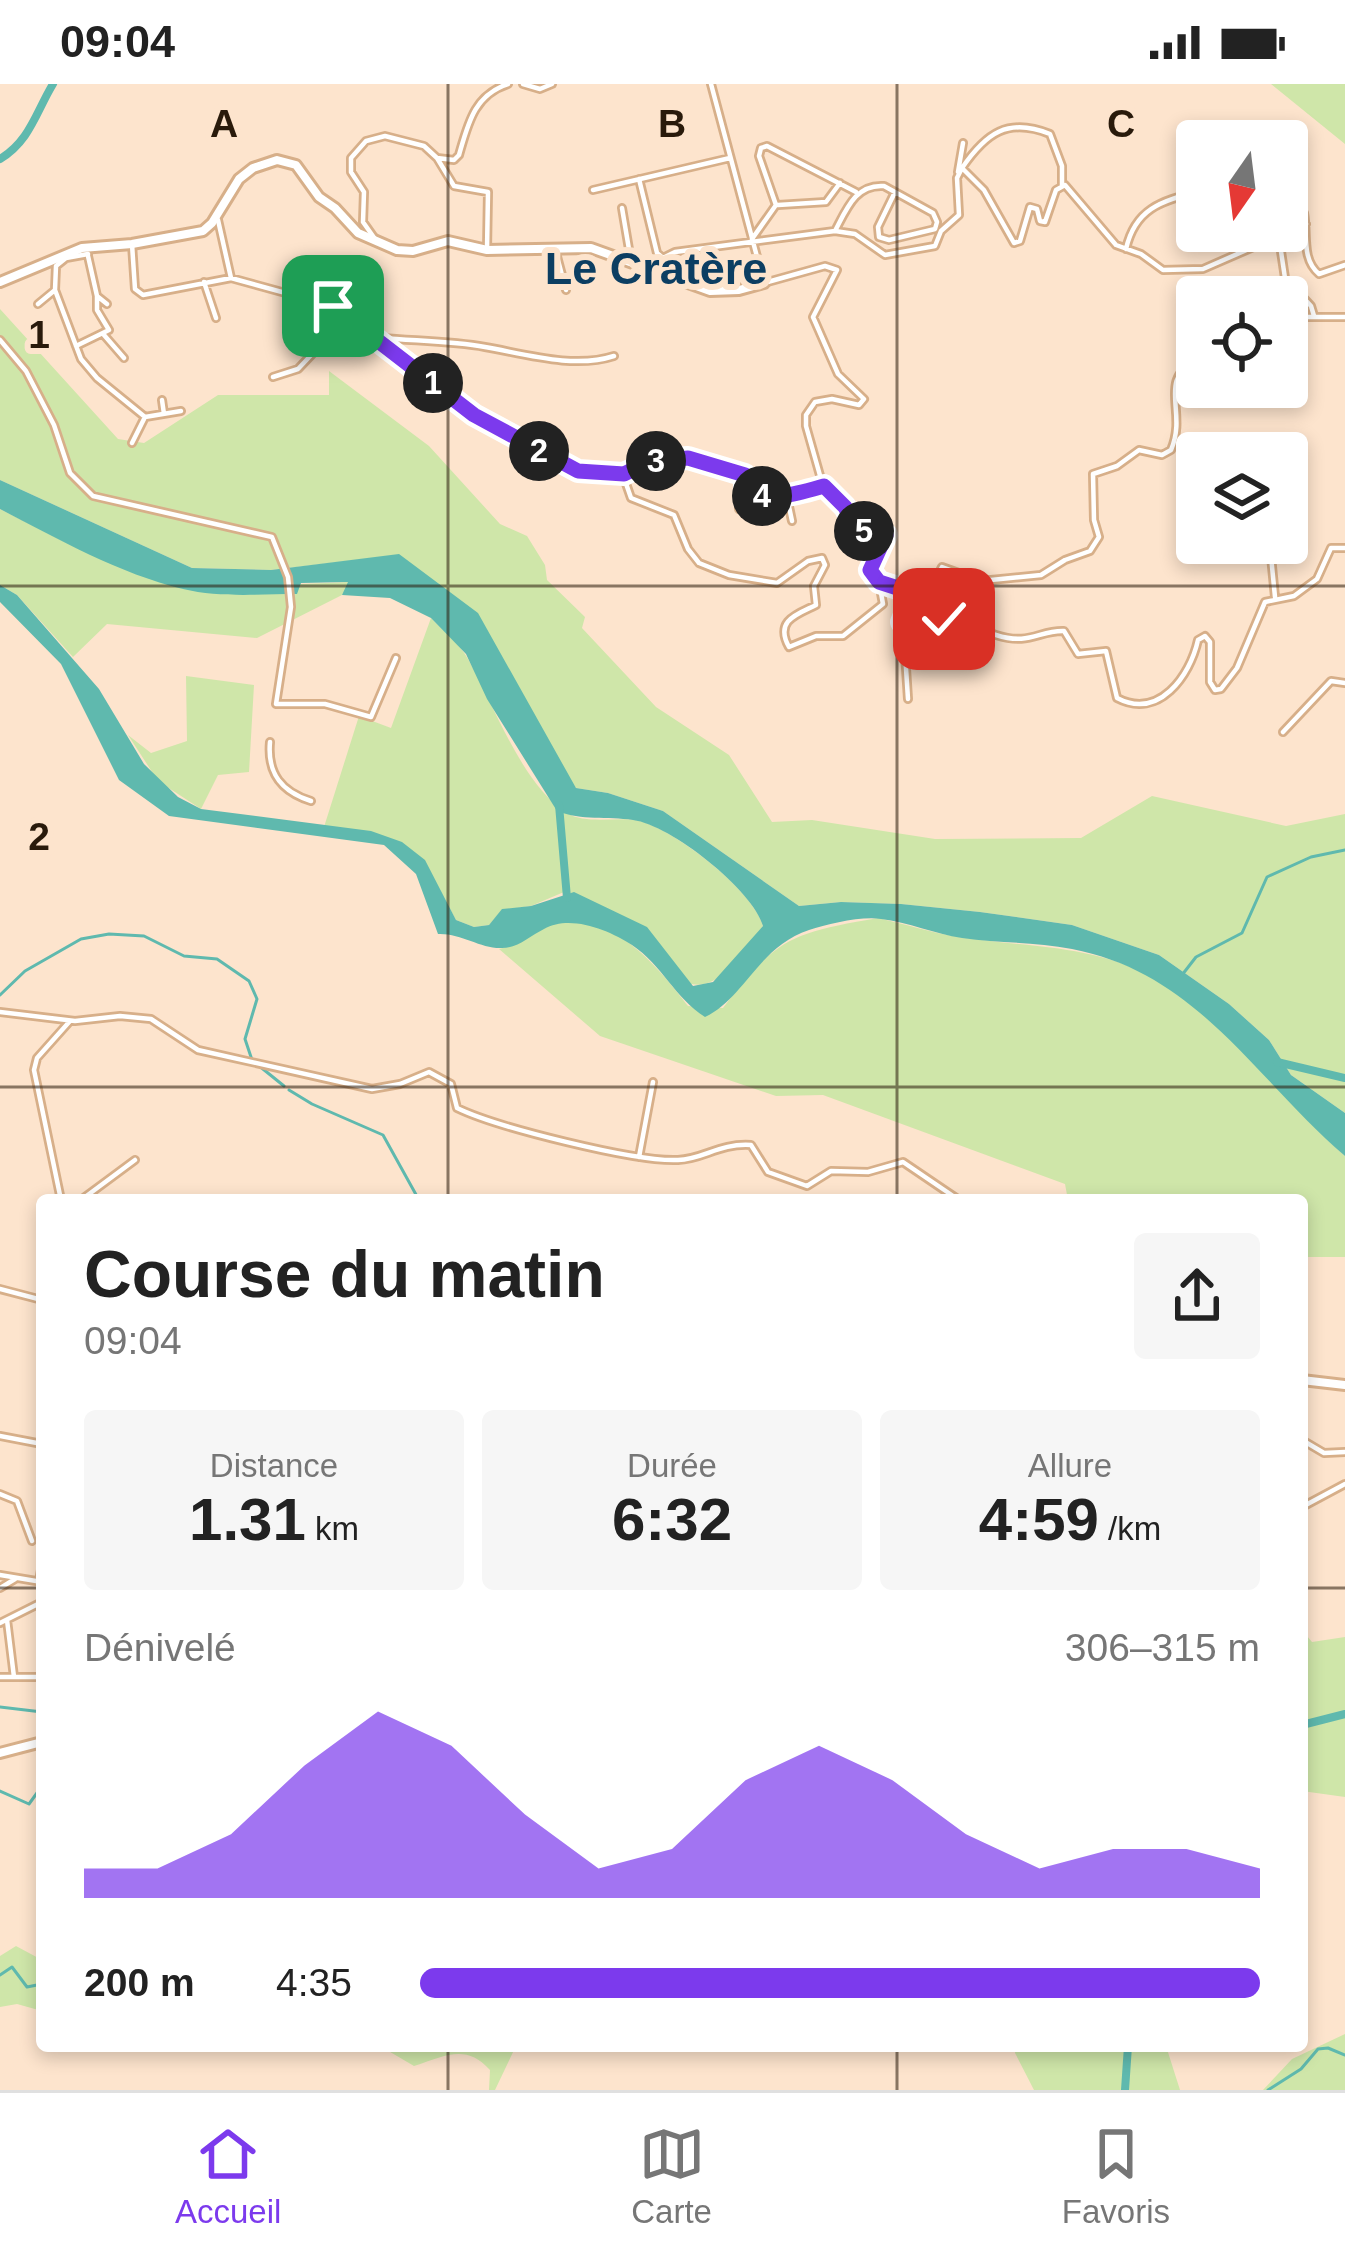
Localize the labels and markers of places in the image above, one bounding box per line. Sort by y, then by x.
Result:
pin [282,255,384,357]
pin: 1 [403,353,463,413]
pin: 2 [509,421,569,481]
pin: 3 [626,431,686,491]
pin: 4 [732,466,792,526]
pin: 5 [834,501,894,561]
pin [893,568,995,670]

